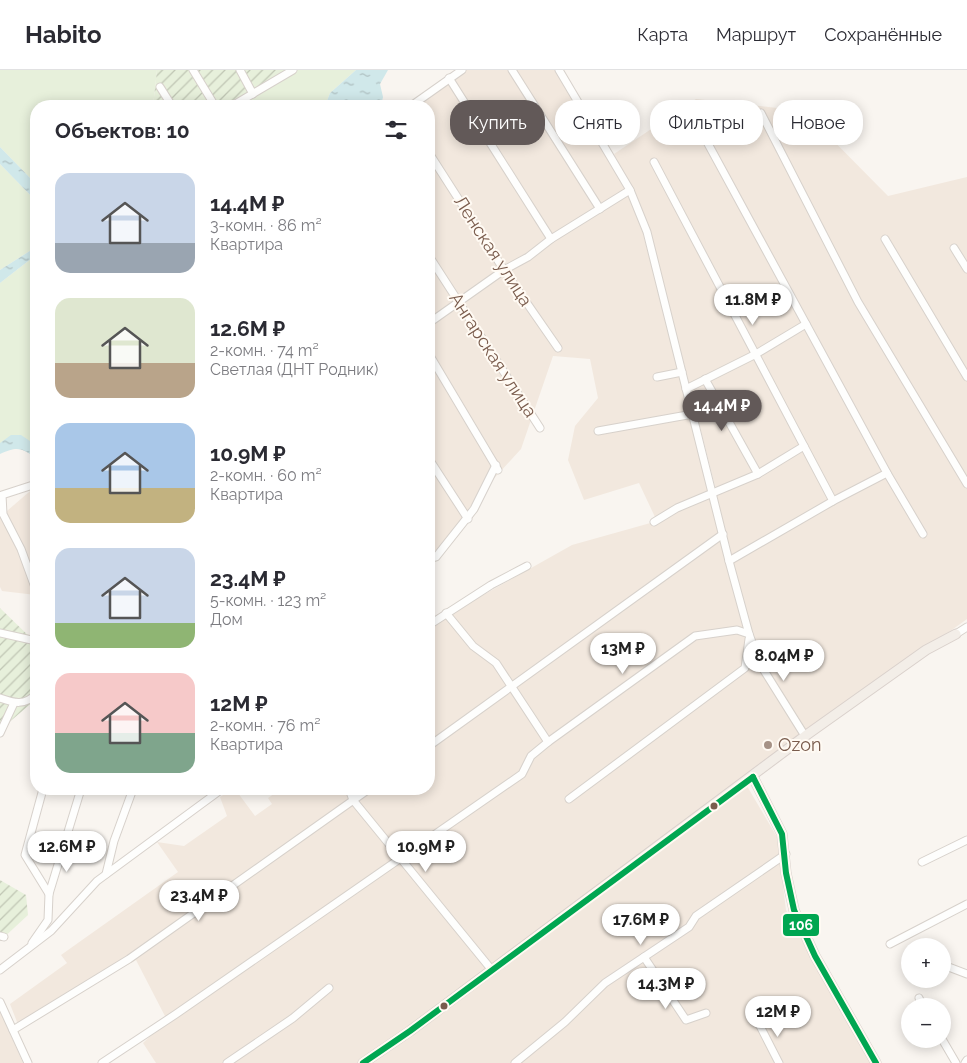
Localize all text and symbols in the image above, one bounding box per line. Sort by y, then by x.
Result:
text: Habito [25,20,101,49]
text: Карта [637,24,688,45]
text: Маршрут [716,24,796,45]
text: Сохранённые [824,24,942,45]
chip: Купить [450,100,545,145]
chip: Снять [555,100,640,145]
chip: Фильтры [650,100,763,145]
chip: Новое [773,100,863,145]
icon: filters [382,116,410,144]
text: Объектов: 10 [55,118,190,143]
text: 14.4M ₽ [210,191,285,216]
street label: Ленская улица [450,192,537,310]
icon: home [95,193,155,253]
text: 3-комн. · 86 m² [210,216,322,235]
text: Квартира [210,235,283,254]
pin: 11.8M ₽ [707,284,799,326]
street label: Ангарская улица [445,289,542,421]
text: 11.8M ₽ [725,290,781,309]
text: 12.6M ₽ [210,316,285,341]
icon: home [95,318,155,378]
text: 2-комн. · 74 m² [210,341,319,360]
text: Светлая (ДНТ Родник) [210,360,378,379]
pin: 14.4M ₽ [676,390,768,432]
text: 14.4M ₽ [694,396,750,415]
text: 10.9M ₽ [210,441,286,466]
icon: home [95,443,155,503]
text: 2-комн. · 60 m² [210,466,322,485]
text: Квартира [210,485,283,504]
text: 23.4M ₽ [210,566,286,591]
icon: home [95,568,155,628]
text: 5-комн. · 123 m² [210,591,326,610]
text: Дом [210,610,243,629]
pin: 13M ₽ [588,632,658,675]
text: 13M ₽ [601,639,645,658]
pin: 8.04M ₽ [738,640,830,682]
text: 8.04M ₽ [754,646,814,665]
text: 12M ₽ [210,691,268,716]
icon: home [95,693,155,753]
text: 2-комн. · 76 m² [210,716,320,735]
place label: Ozon [778,734,821,755]
text: Квартира [210,735,283,754]
marker: Ozon [762,739,774,751]
unlabelled marker [709,801,719,811]
pin: 12.6M ₽ [21,830,113,873]
pin: 10.9M ₽ [380,830,472,873]
text: 12.6M ₽ [38,837,96,856]
text: 10.9M ₽ [397,837,455,856]
pin: 23.4M ₽ [153,880,245,922]
text: 23.4M ₽ [170,886,228,905]
pin: 17.6M ₽ [595,904,687,946]
text: 17.6M ₽ [613,910,669,929]
line badge: 106 [782,913,820,937]
text: 106 [789,917,813,933]
map controls [901,938,951,1048]
button: + [901,938,951,988]
pin: 14.3M ₽ [620,968,712,1010]
text: 14.3M ₽ [638,974,694,993]
pin: 12M ₽ [743,996,813,1038]
button: − [901,998,951,1048]
unlabelled marker [439,1001,449,1011]
text: 12M ₽ [756,1002,800,1021]

